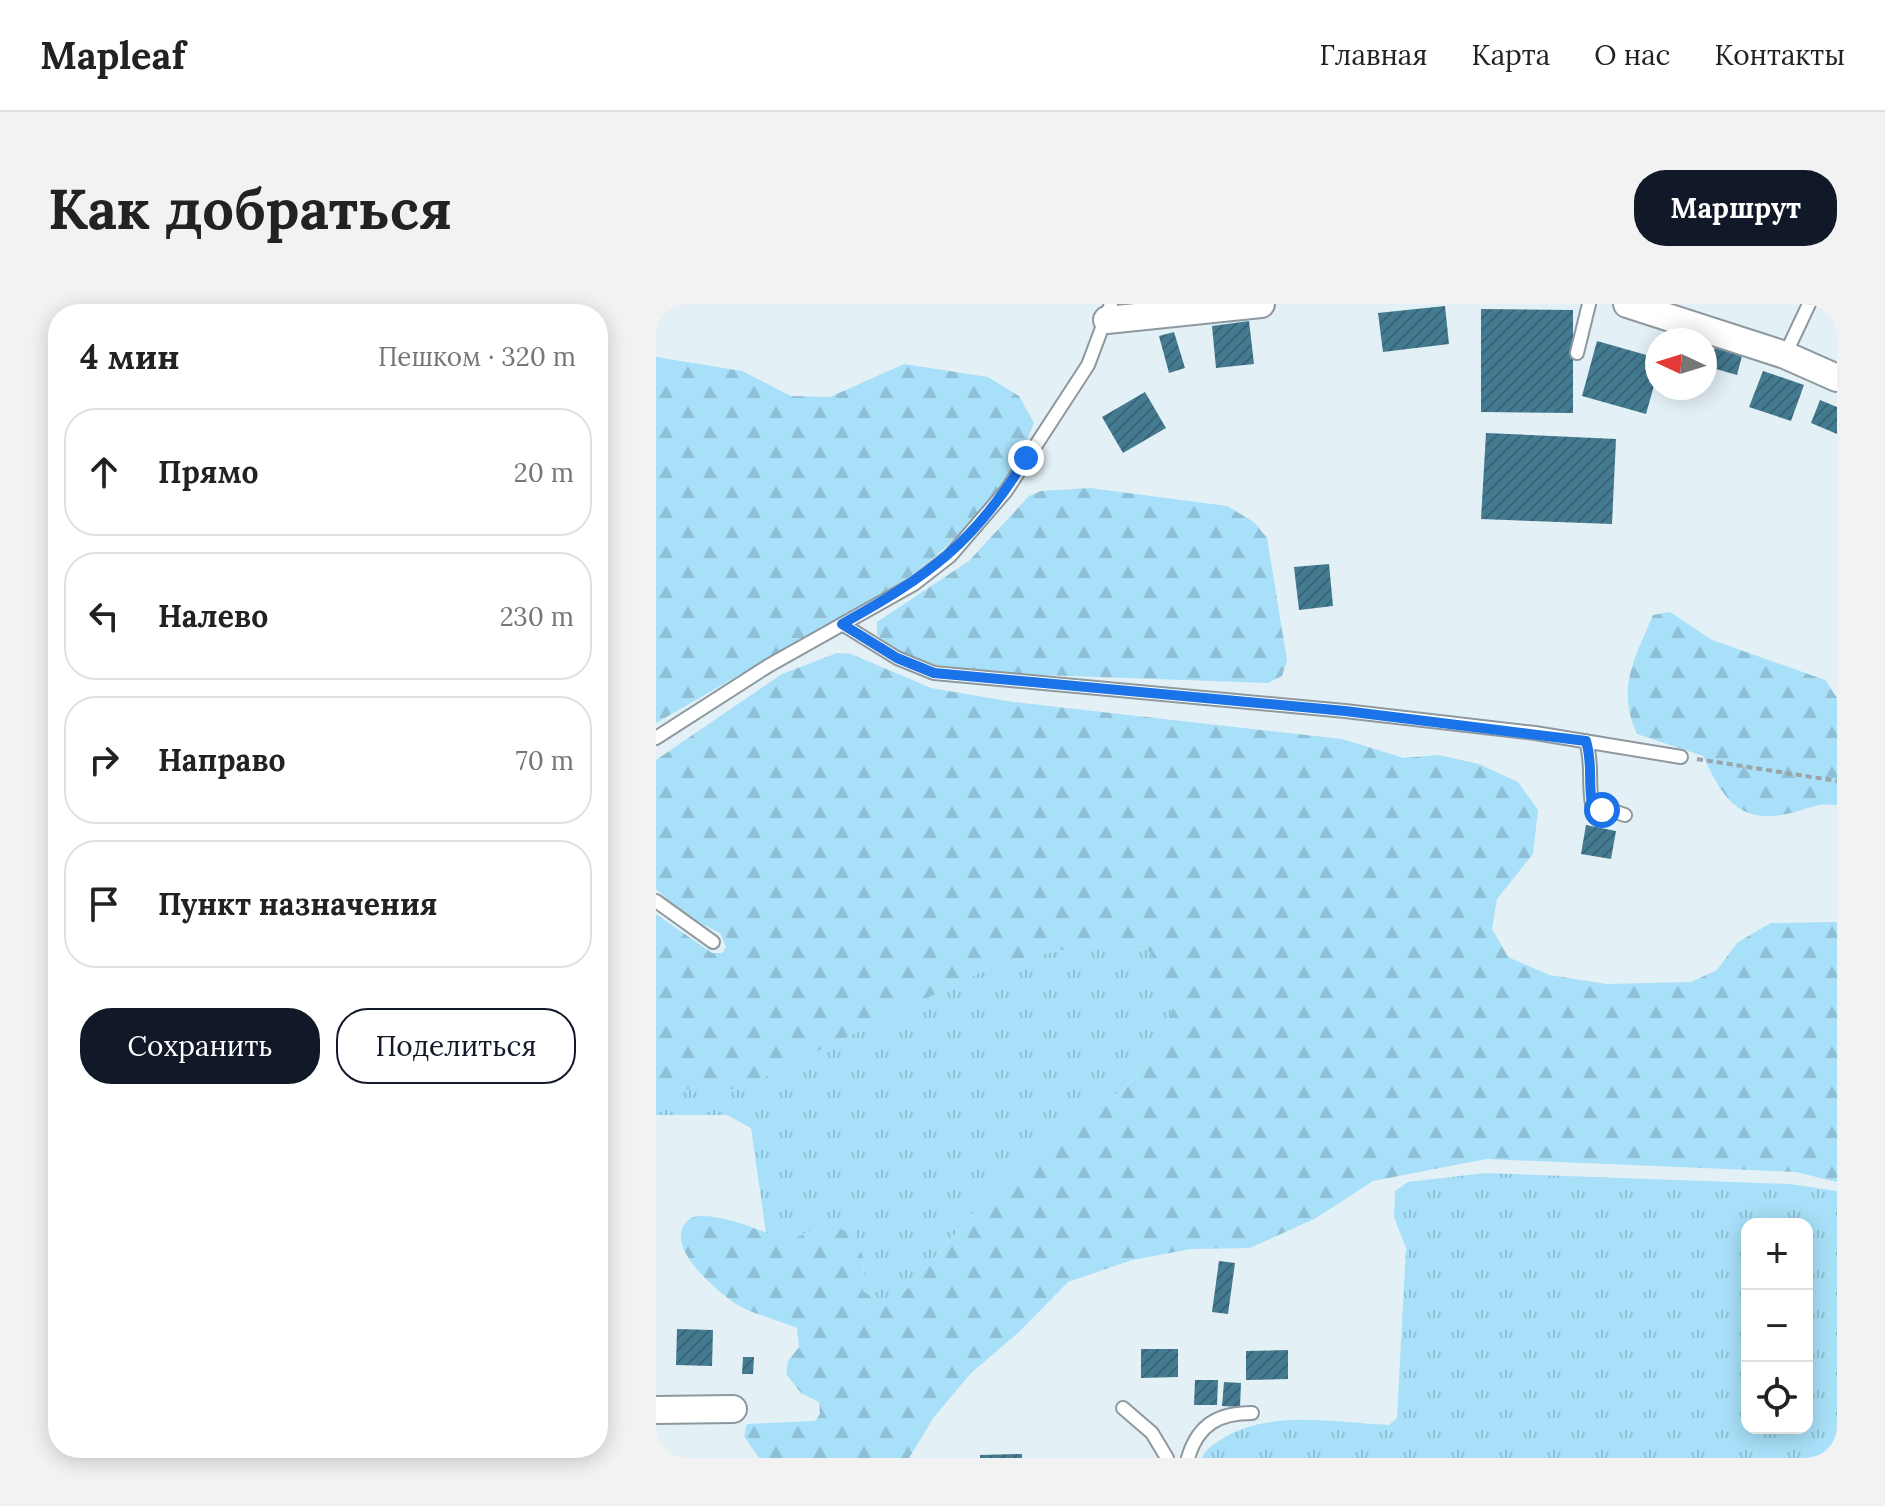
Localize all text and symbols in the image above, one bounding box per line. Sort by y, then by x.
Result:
text: Mapleaf [40,31,185,79]
text: Главная [1319,37,1428,73]
text: Карта [1472,37,1550,73]
text: О нас [1594,37,1671,73]
text: Контакты [1715,37,1845,73]
button: Маршрут [1634,170,1837,246]
text: Как добраться [48,173,452,244]
north arrow [1645,328,1717,400]
text: 4 мин [80,335,180,378]
text: Пешком · 320 m [378,340,576,373]
route end [1008,440,1044,476]
icon: ahead [82,450,126,494]
text: Прямо [158,453,259,491]
text: 20 m [514,456,574,489]
icon: left [82,594,126,638]
text: Налево [158,597,268,635]
text: 230 m [500,600,574,633]
icon: right [82,738,126,782]
text: Направо [158,741,286,779]
text: 70 m [516,744,574,777]
route start [1584,792,1620,828]
icon: arrive [82,882,126,926]
text: Пункт назначения [158,885,437,923]
button: Сохранить [80,1008,320,1084]
button: Поделиться [336,1008,576,1084]
map controls [1741,1218,1813,1434]
button: + [1741,1218,1813,1290]
button: − [1741,1290,1813,1362]
button: locate [1741,1362,1813,1434]

